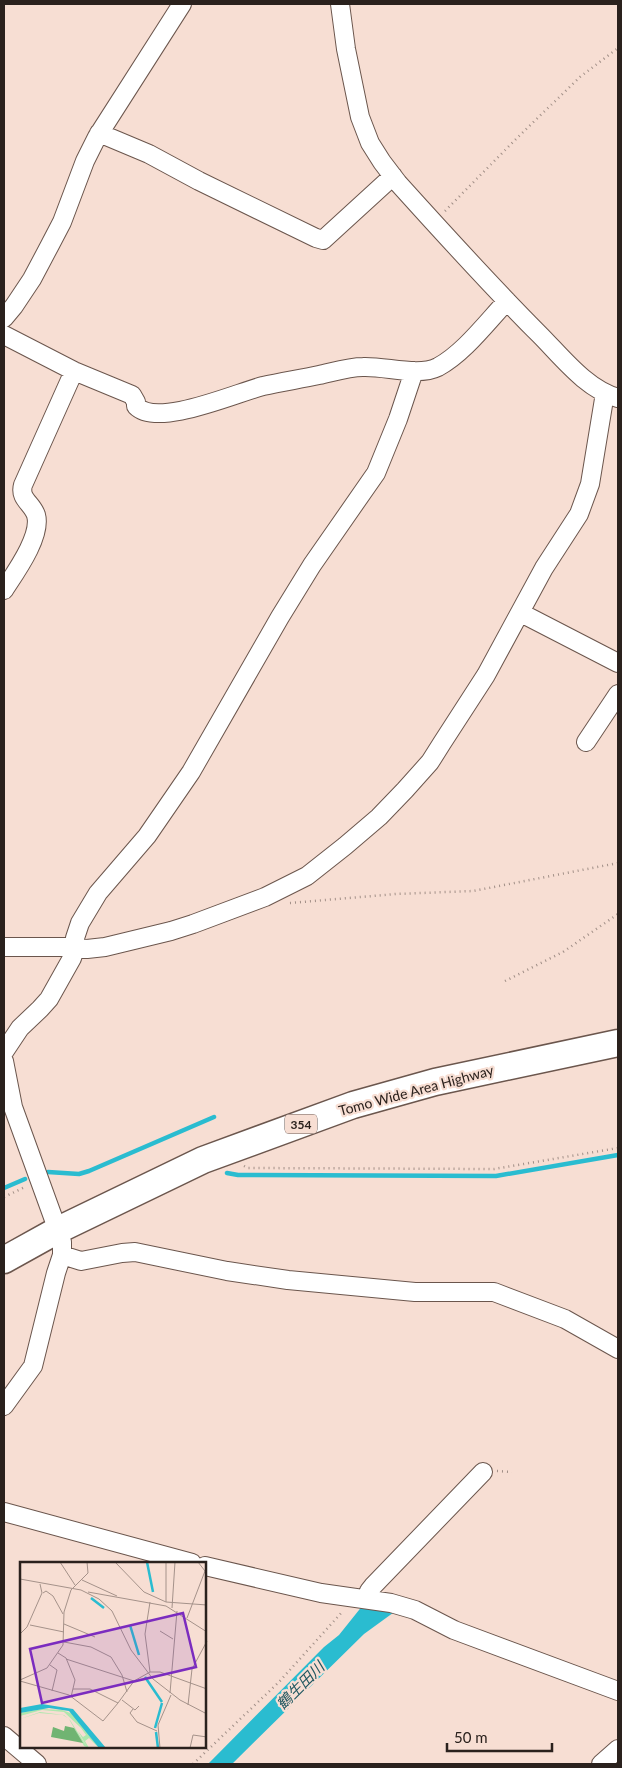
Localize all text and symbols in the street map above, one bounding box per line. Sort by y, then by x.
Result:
street label: Tomo Wide Area Highway [337,1061,496,1119]
road number: 354 [285,1114,317,1134]
inset map [20,1562,206,1748]
water label: 鶴生田川 [272,1656,329,1713]
scale bar [447,1720,552,1752]
text: 50 m [454,1728,488,1746]

